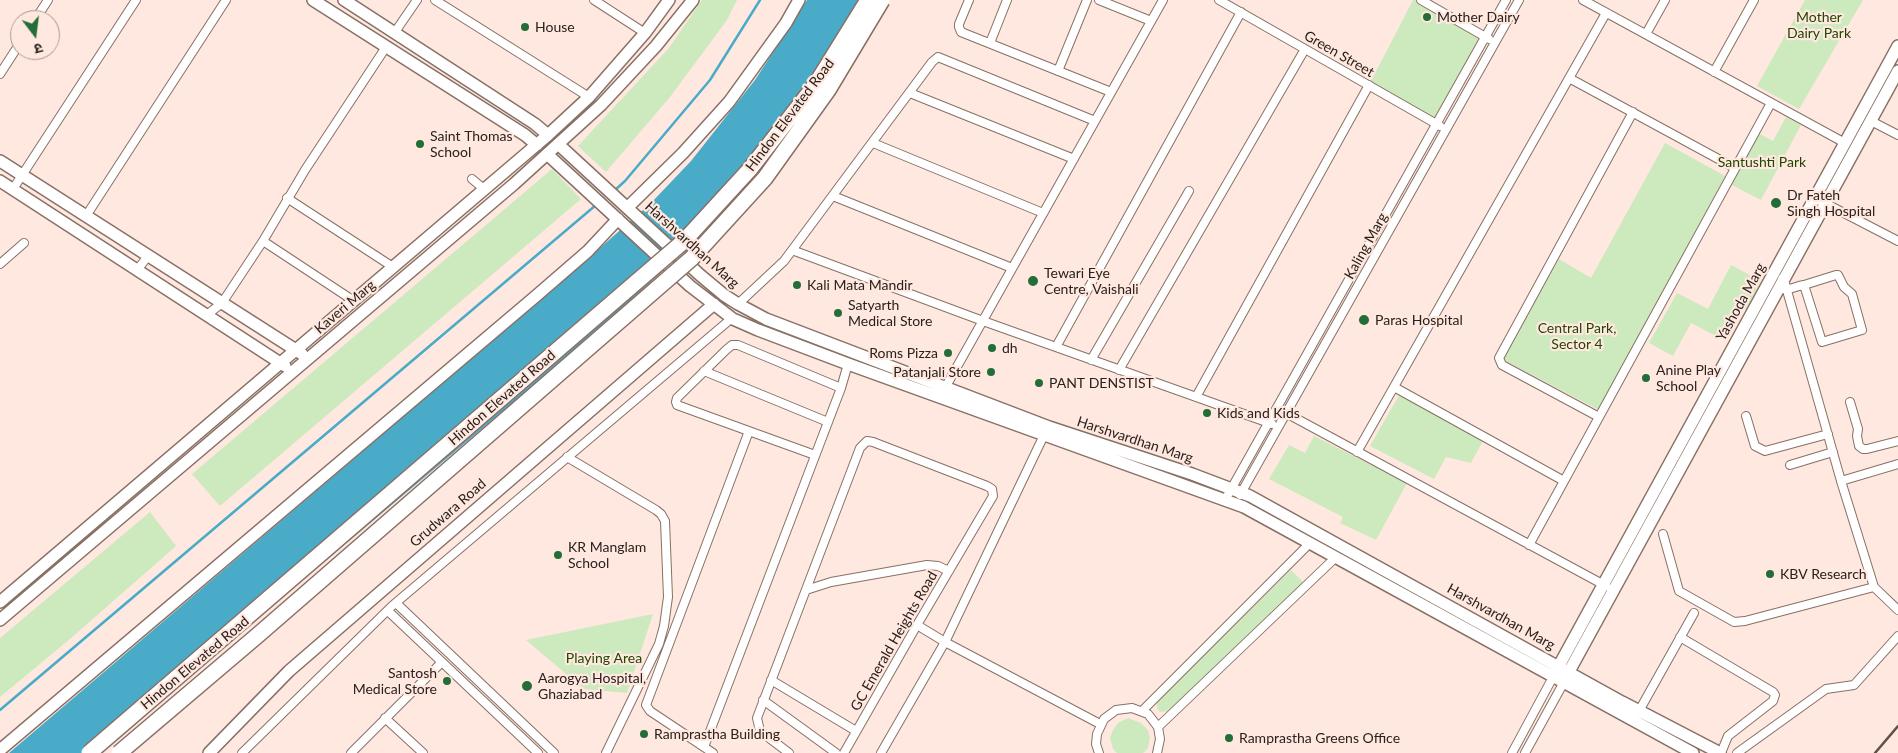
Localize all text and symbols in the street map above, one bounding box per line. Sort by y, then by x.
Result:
place label: Mother Dairy [1437,9,1520,25]
park label: Mother Dairy Park [1787,9,1851,41]
north arrow [10,10,60,60]
marker: Mother Dairy [1421,11,1433,23]
place label: House [535,19,575,35]
marker: House [519,21,531,33]
street label: Green Street [1301,27,1377,81]
text: उ [33,40,45,58]
street label: Hindon Elevated Road [742,56,838,174]
place label: Saint Thomas School [430,128,513,160]
marker: Saint Thomas School [414,138,426,150]
park label: Santushti Park [1718,154,1806,170]
place label: Dr Fateh Singh Hospital [1787,187,1875,220]
marker: Dr Fateh Singh Hospital [1769,196,1783,210]
street label: Harshvardhan Marg [641,198,743,292]
street label: Kaling Marg [1341,210,1391,282]
street label: Yashoda Marg [1713,260,1769,344]
place label: Tewari Eye Centre, Vaishali [1044,265,1139,298]
marker: Tewari Eye Centre, Vaishali [1026,274,1040,288]
street label: Kaveri Marg [311,277,379,337]
place label: Kali Mata Mandir [807,277,913,293]
marker: Kali Mata Mandir [791,279,803,291]
place label: Satyarth Medical Store [848,297,932,330]
marker: Satyarth Medical Store [832,307,844,319]
place label: Paras Hospital [1375,312,1463,328]
marker: Paras Hospital [1357,313,1371,327]
park label: Central Park, Sector 4 [1538,320,1616,352]
place label: dh [1002,340,1018,356]
marker: dh [986,342,998,354]
place label: Roms Pizza [869,345,938,361]
street label: Hindon Elevated Road [445,347,559,449]
marker: Roms Pizza [942,347,954,359]
place label: Anine Play School [1656,362,1721,394]
place label: Patanjali Store [893,364,981,380]
marker: Patanjali Store [985,366,997,378]
marker: Anine Play School [1640,372,1652,384]
place label: PANT DENSTIST [1049,375,1154,391]
marker: PANT DENSTIST [1033,377,1045,389]
place label: Kids and Kids [1217,405,1300,421]
marker: Kids and Kids [1201,407,1213,419]
street label: Harshvardhan Marg [1075,413,1195,467]
street label: Grudwara Road [407,475,489,551]
place label: KR Manglam School [568,539,646,572]
marker: KR Manglam School [552,549,564,561]
place label: KBV Research [1780,566,1867,582]
street label: GC Emerald Heights Road [847,568,941,714]
marker: KBV Research [1764,568,1776,580]
street label: Harshvardhan Marg [1444,580,1558,654]
street label: Hindon Elevated Road [137,613,253,713]
park label: Playing Area [566,650,642,666]
place label: Santosh Medical Store [353,665,437,698]
place label: Aarogya Hospital, Ghaziabad [538,670,646,702]
marker: Santosh Medical Store [441,675,453,687]
marker: Aarogya Hospital, Ghaziabad [520,679,534,693]
place label: Ramprastha Building [654,726,780,742]
marker: Ramprastha Building [638,728,650,740]
place label: Ramprastha Greens Office [1239,730,1400,746]
marker: Ramprastha Greens Office [1223,732,1235,744]

